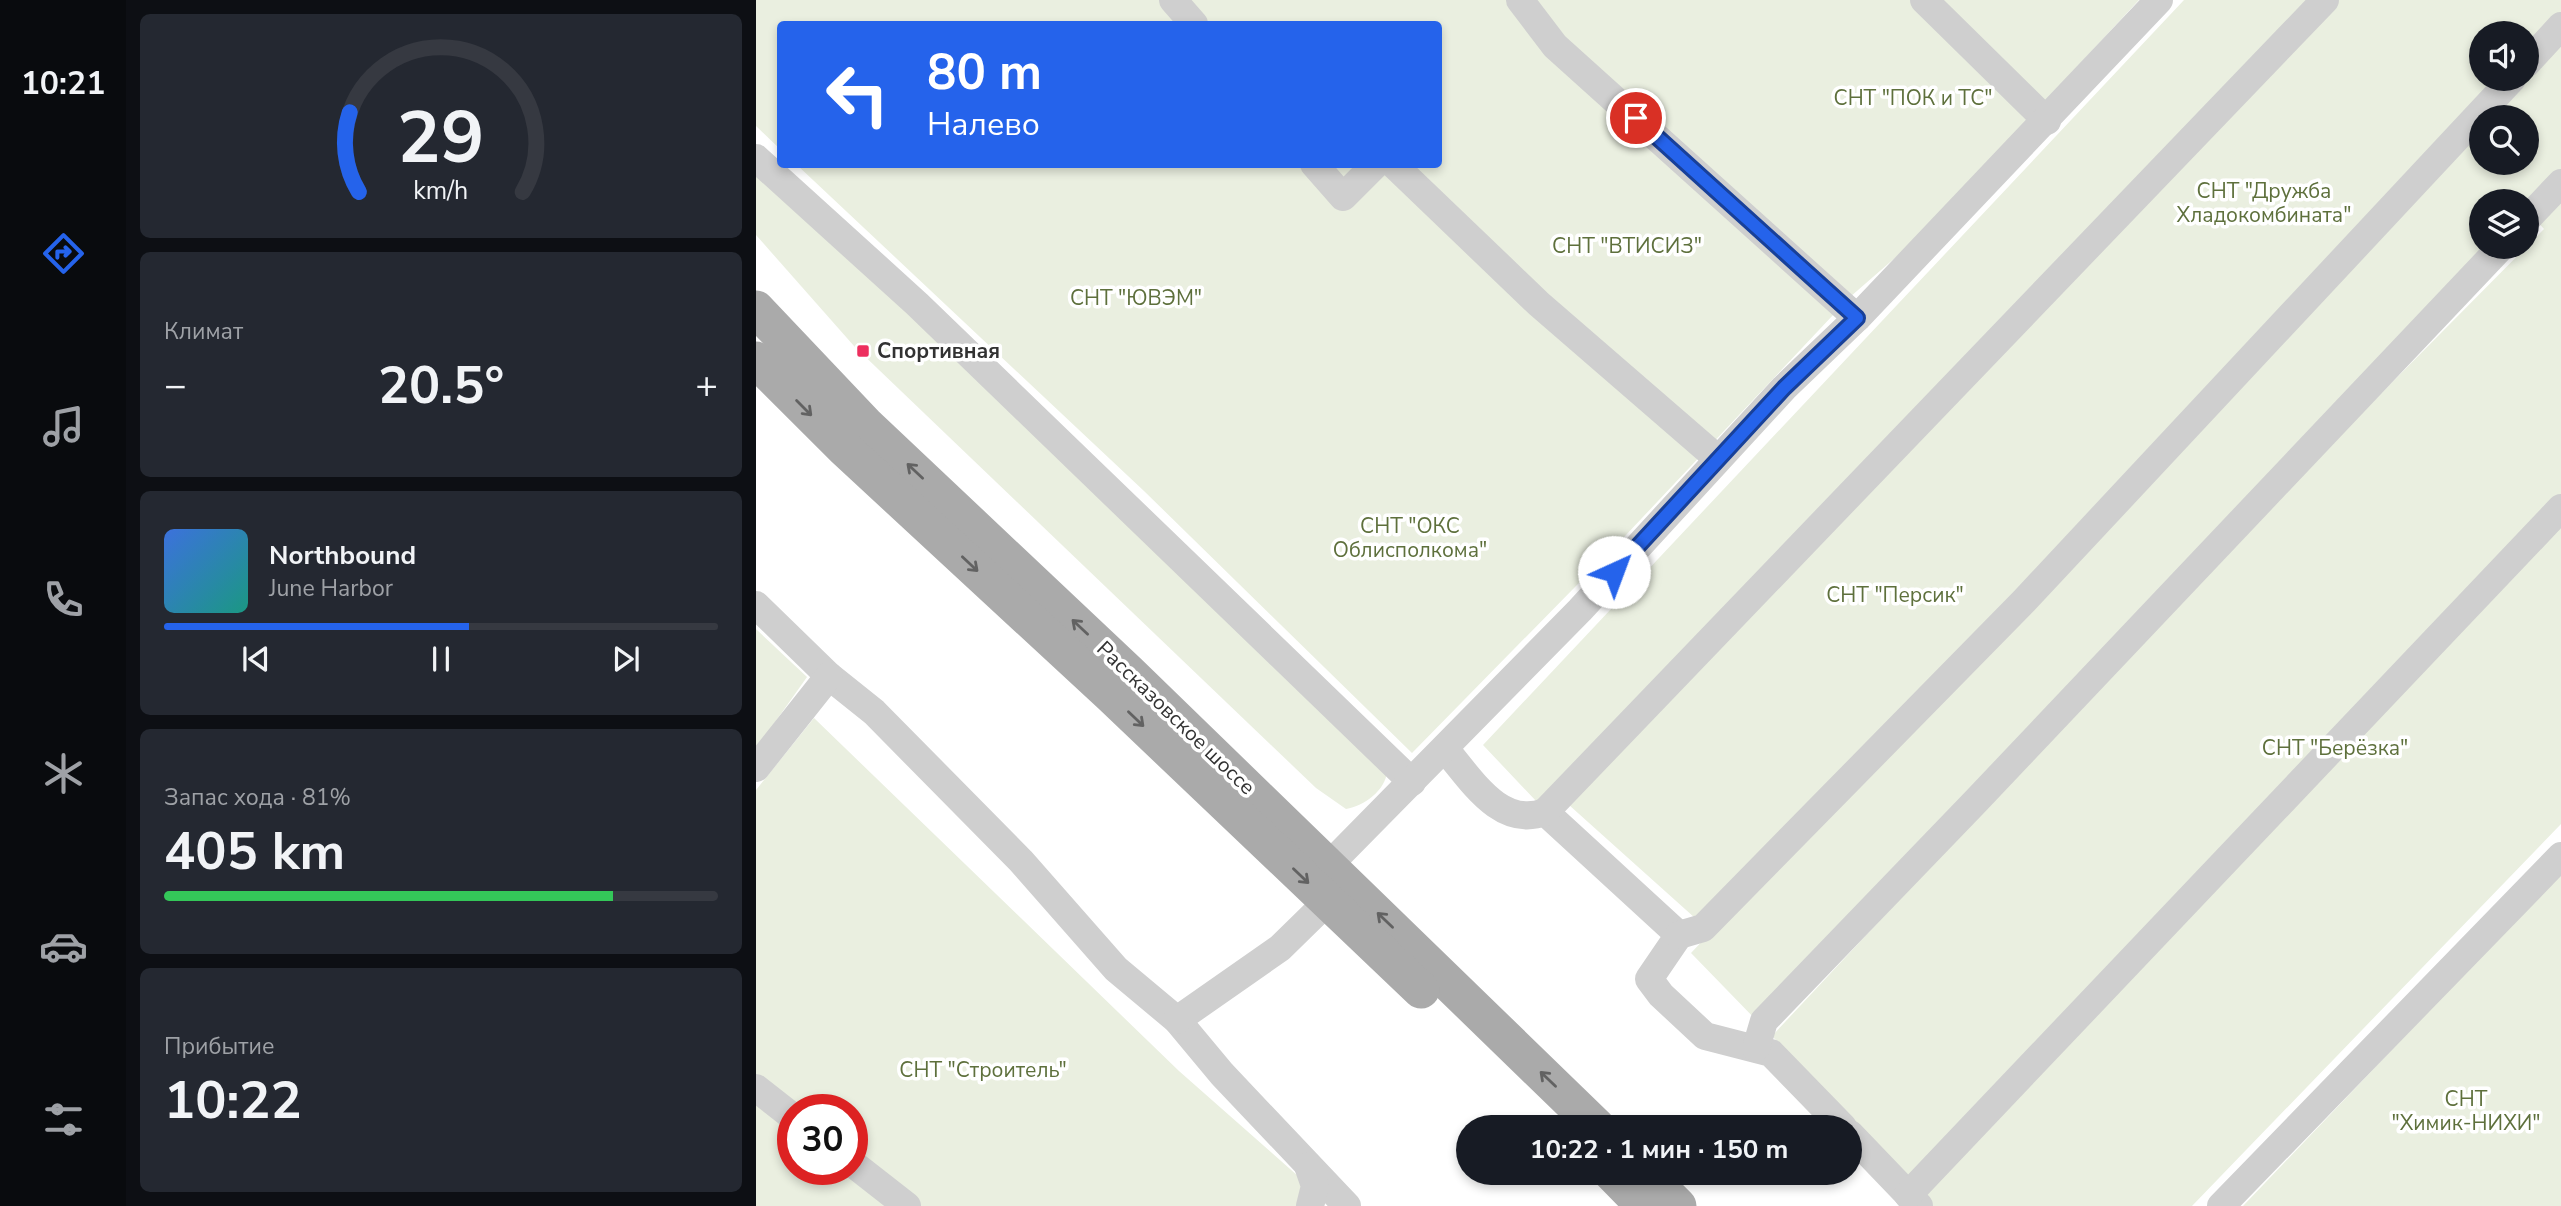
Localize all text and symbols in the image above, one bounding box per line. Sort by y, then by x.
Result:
map controls [2469,21,2539,259]
button: sound [2469,21,2539,91]
text: 80 m [927,39,1042,106]
icon: left [812,49,903,140]
text: 10:21 [21,62,105,105]
park label: СНТ "ПОК и ТС" [1834,84,1992,112]
pin [1606,88,1666,148]
text: 29 [397,89,485,189]
icon: arrive [1617,99,1655,137]
text: Налево [927,103,1040,146]
button: search [2469,105,2539,175]
text: km/h [413,174,469,208]
park label: СНТ "Дружба Хладокомбината" [2177,177,2351,229]
button: layers [2469,189,2539,259]
icon: directions [39,229,88,278]
park label: СНТ "ВТИСИЗ" [1552,232,1702,260]
park label: СНТ "ЮВЭМ" [1070,284,1202,312]
text: Климат [164,316,243,347]
place label: Спортивная [877,337,1000,365]
marker: Спортивная [855,343,871,359]
text: 20.5° [378,350,504,421]
text: − [164,360,187,411]
text: + [695,360,718,411]
one-way arrow [796,400,813,417]
icon: music [39,402,88,451]
one-way arrow [907,462,924,479]
park label: СНТ "ОКС Облисполкома" [1333,512,1487,564]
position arrow [1577,535,1651,609]
text: Northbound [269,538,416,573]
one-way arrow [961,556,978,573]
text: June Harbor [269,573,393,604]
icon: phone [39,575,88,624]
park label: СНТ "Персик" [1826,581,1964,609]
one-way arrow [1072,618,1089,635]
street label: Рассказовское шоссе [1091,635,1261,801]
icon: previous [237,640,275,678]
icon: pause [422,640,460,678]
icon: next [607,640,645,678]
one-way arrow [1128,711,1145,728]
park label: СНТ "Берёзка" [2262,734,2408,762]
icon: climate [39,749,88,798]
text: Запас хода · 81% [164,782,351,813]
text: 405 km [164,816,345,887]
one-way arrow [1292,868,1310,884]
one-way arrow [1377,912,1394,929]
icon: car [39,922,88,971]
text: Прибытие [164,1031,274,1062]
park label: СНТ "Строитель" [899,1056,1067,1084]
text: 10:22 [164,1065,302,1136]
one-way arrow [1540,1071,1557,1088]
park label: СНТ "Химик-НИХИ" [2391,1085,2541,1137]
speed limit sign: 30 [777,1094,868,1185]
icon: filters [39,1095,88,1144]
text: 10:22 · 1 мин · 150 m [1530,1132,1788,1167]

